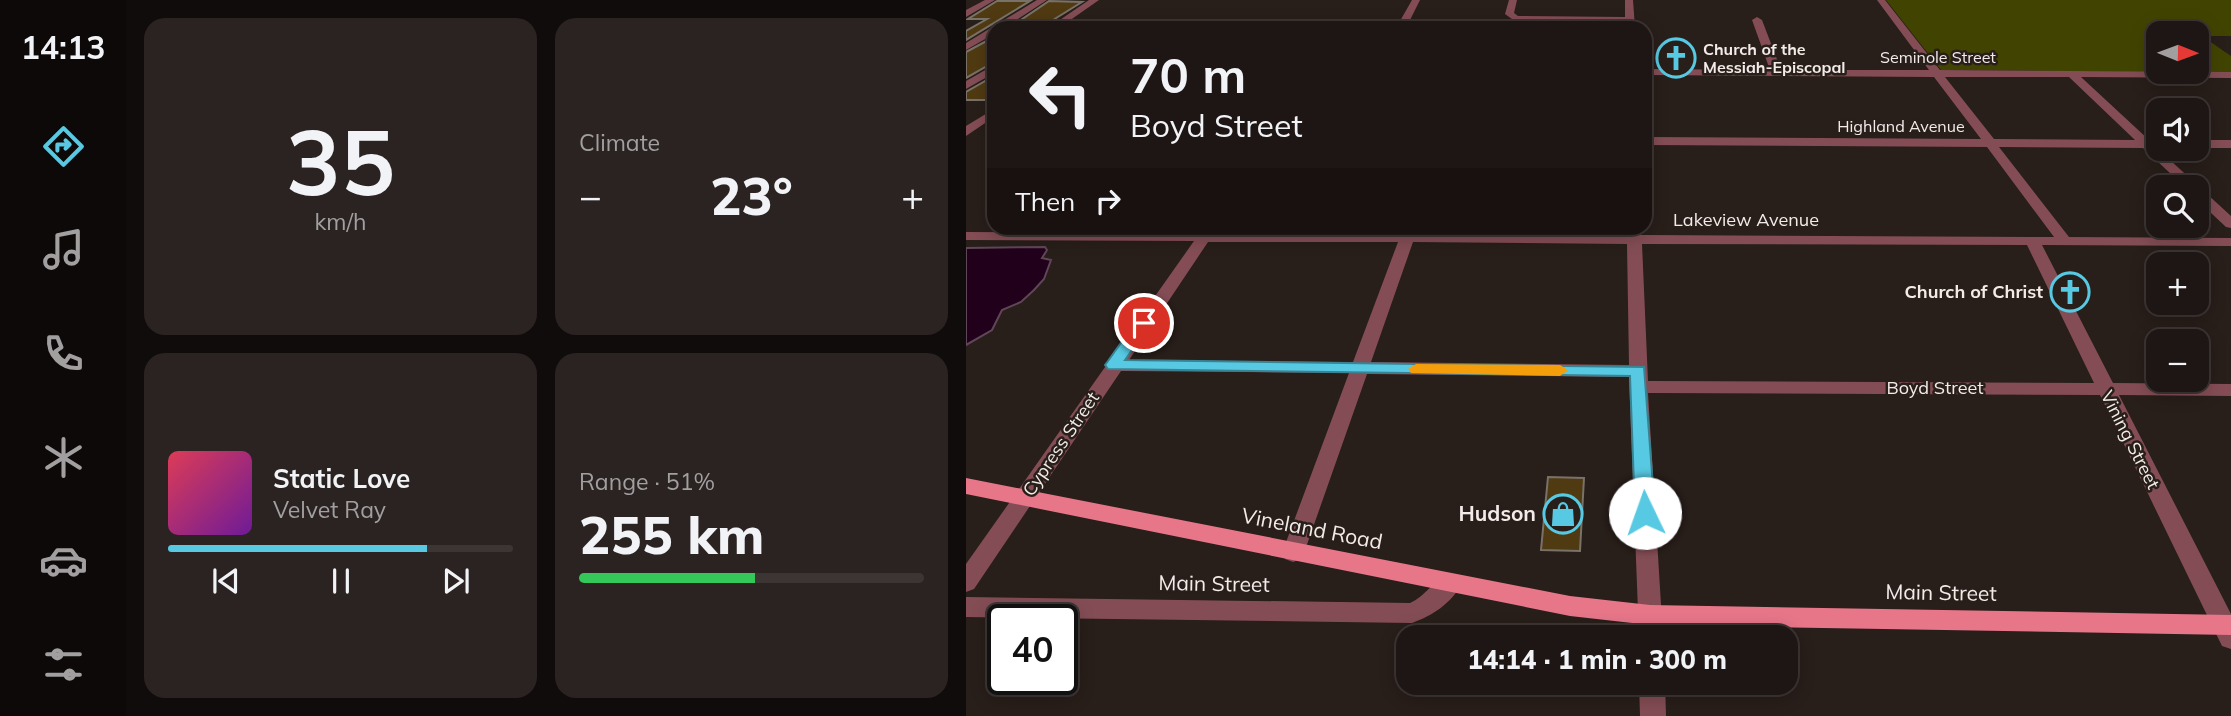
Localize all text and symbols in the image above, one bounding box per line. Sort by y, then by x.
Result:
north arrow [2146,21,2208,84]
map controls [2146,21,2209,392]
text: 14:13 [21,27,105,67]
church icon: Church of the Messiah-Episcopal [1655,37,1697,79]
place label: Church of the Messiah-Episcopal [1703,39,1846,77]
text: 70 m [1130,44,1246,105]
street label: Seminole Street [1880,47,1996,67]
icon: left [1015,49,1106,140]
button: sound [2146,98,2209,161]
text: 35 [286,104,395,218]
text: Boyd Street [1130,105,1303,145]
street label: Highland Avenue [1837,116,1965,136]
icon: directions [39,122,88,171]
text: Climate [579,128,660,157]
text: 23° [710,163,793,228]
text: − [579,172,602,220]
text: + [901,172,924,220]
button: search [2146,175,2209,238]
icon: right [1089,182,1127,220]
text: Then [1015,185,1075,218]
text: km/h [314,207,367,236]
street label: Lakeview Avenue [1673,208,1819,231]
icon: music [39,225,88,274]
button: + [2146,252,2209,315]
church icon: Church of Christ [2049,271,2091,313]
place label: Church of Christ [1904,280,2043,303]
pin [1114,293,1174,353]
icon: arrive [1125,304,1163,342]
icon: phone [39,329,88,378]
button: − [2146,329,2209,392]
street label: Boyd Street [1886,376,1984,399]
street label: Cypress Street [1017,387,1104,500]
street label: Vining Street [2096,387,2165,493]
icon: climate [39,433,88,482]
text: Static Love [273,462,410,495]
text: Range · 51% [579,467,715,496]
position arrow [1608,476,1682,550]
shop icon: Hudson [1542,493,1584,535]
text: Velvet Ray [273,495,386,524]
place label: Hudson [1459,500,1536,526]
text: 255 km [579,502,764,567]
street label: Vineland Road [1240,502,1385,554]
icon: car [39,536,88,585]
icon: previous [207,562,245,600]
icon: pause [322,562,360,600]
icon: next [437,562,475,600]
street label: Main Street [1158,569,1270,597]
street label: Main Street [1885,578,1997,606]
speed limit sign: 40 [987,604,1078,695]
icon: filters [39,640,88,689]
text: 14:14 · 1 min · 300 m [1467,643,1727,676]

